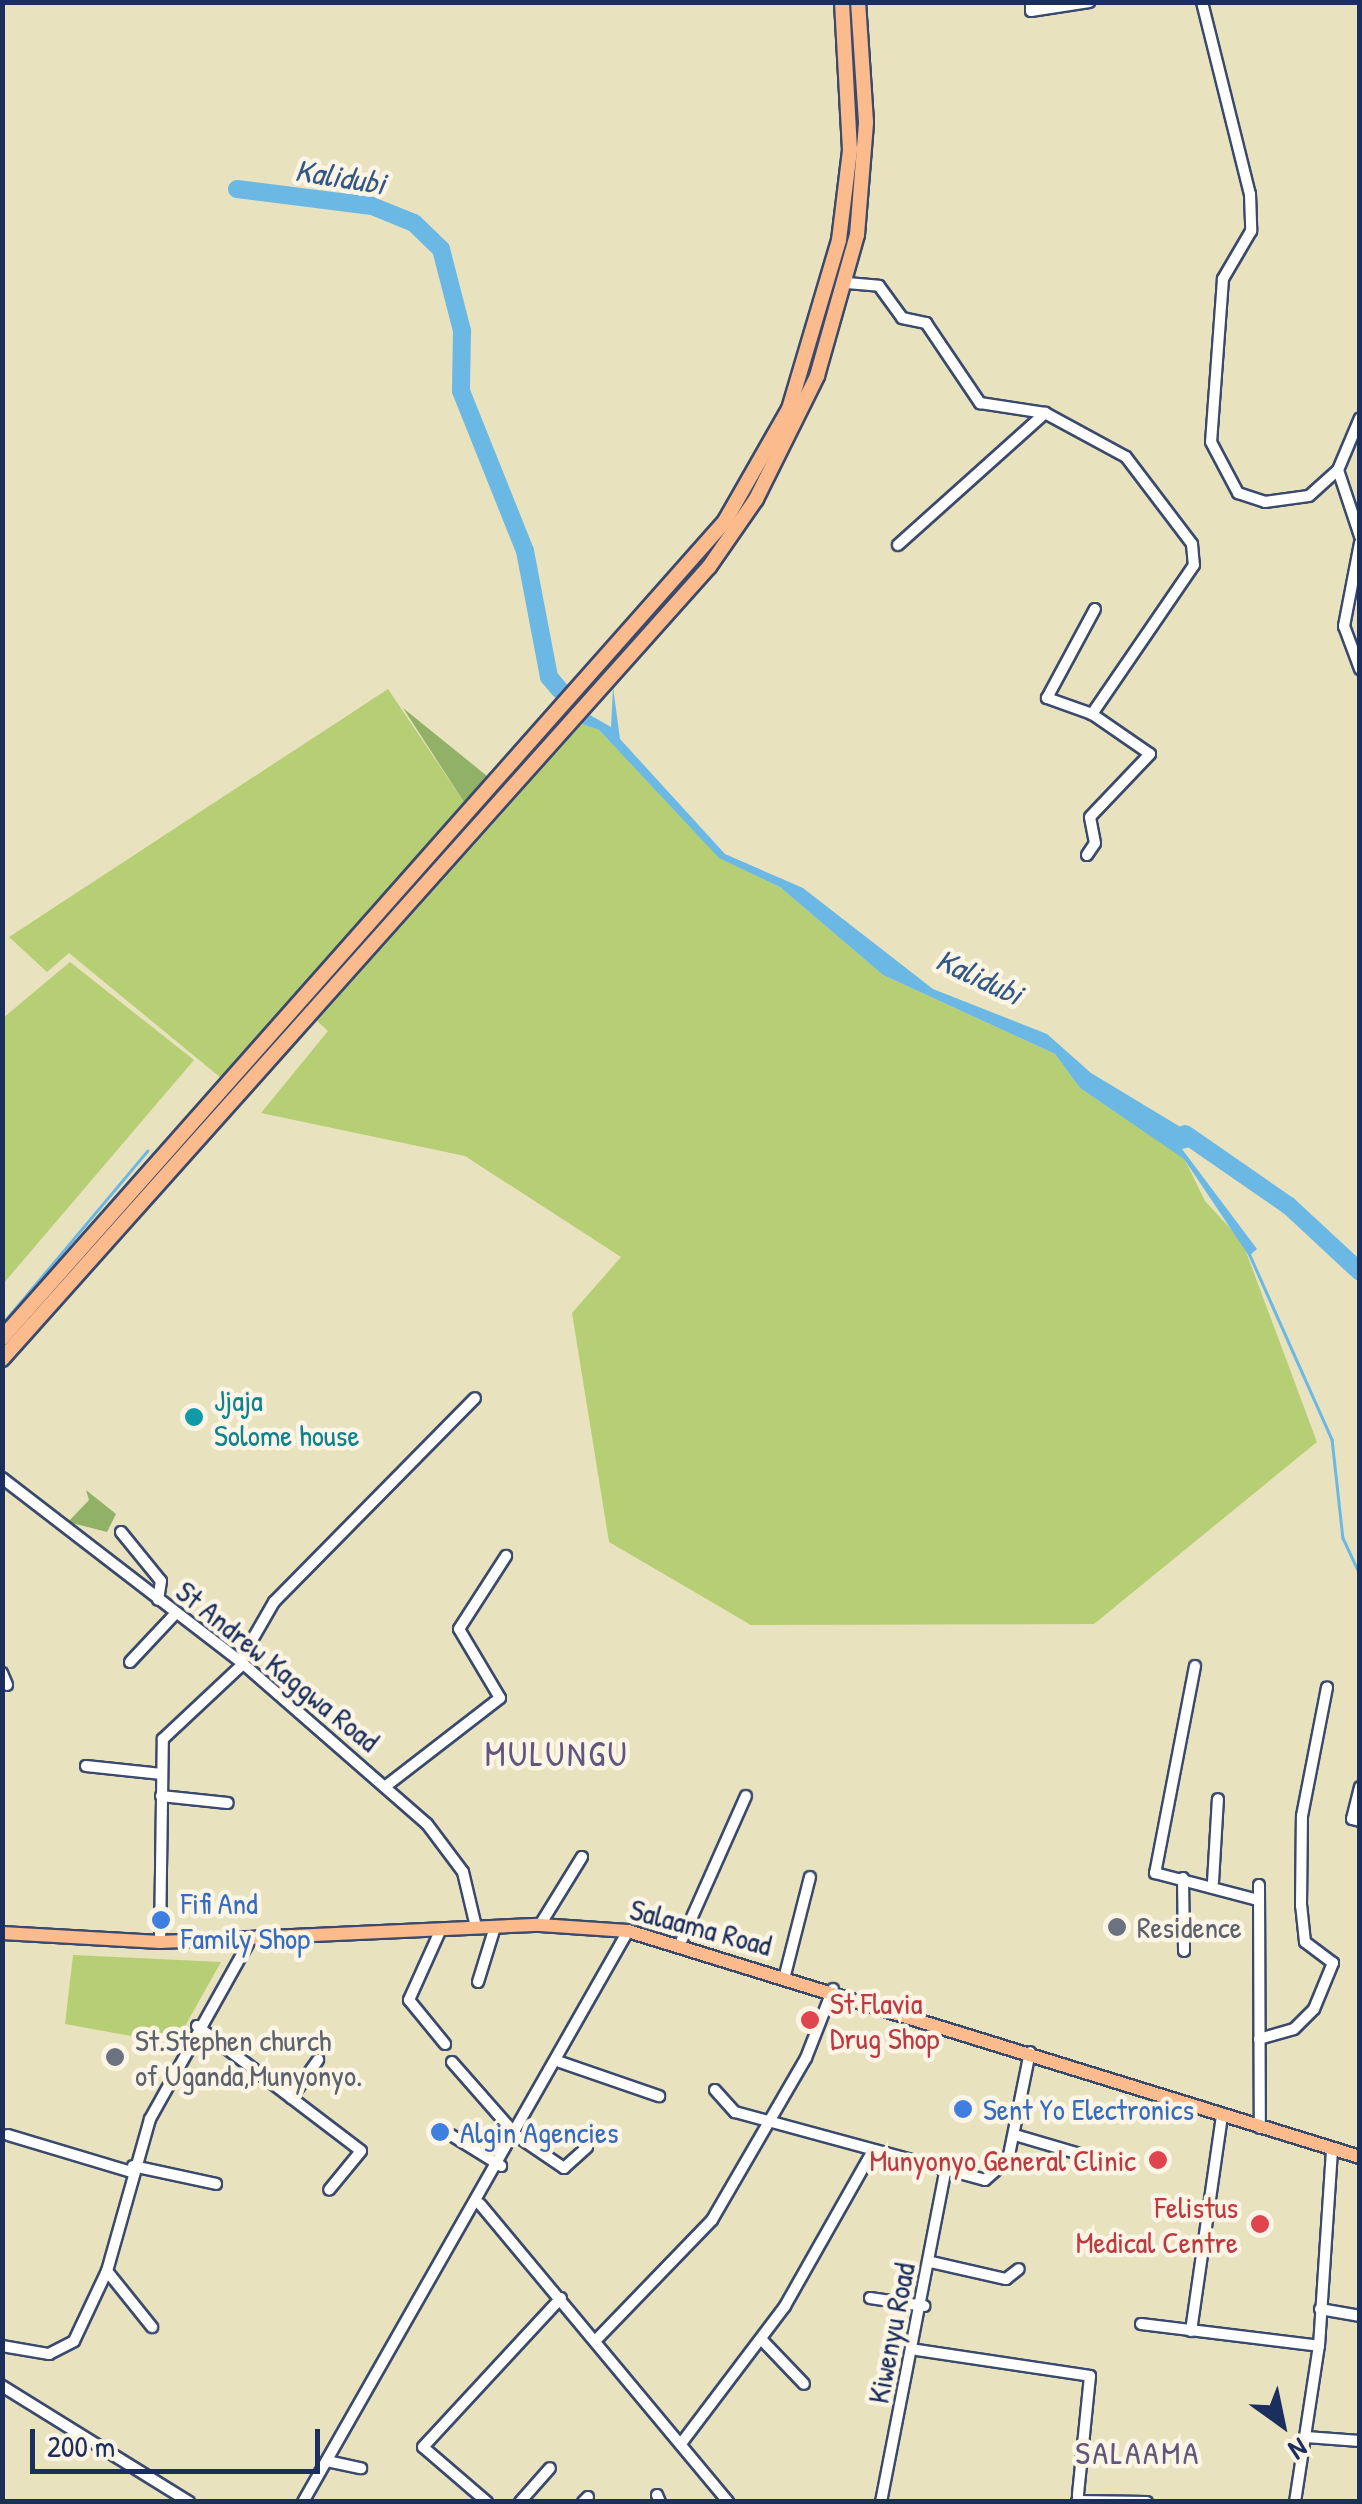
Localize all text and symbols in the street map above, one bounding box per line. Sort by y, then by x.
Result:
water label: Kalidubi [292,151,388,203]
water label: Kalidubi [930,940,1028,1014]
place label: Jjaja Solome house [214,1382,359,1452]
marker: Jjaja Solome house [183,1406,205,1428]
street label: St Andrew Kaggwa Road [169,1573,387,1759]
district label: MULUNGU [485,1733,629,1775]
place label: Fifi And Family Shop [181,1885,310,1956]
street label: Salaama Road [626,1891,776,1963]
marker: Fifi And Family Shop [150,1909,172,1931]
place label: Residence [1137,1909,1242,1945]
marker: Residence [1106,1916,1128,1938]
place label: St Flavia Drug Shop [830,1985,939,2056]
marker: St Flavia Drug Shop [799,2009,821,2031]
place label: St.Stephen church of Uganda,Munyonyo. [135,2022,362,2092]
marker: St.Stephen church of Uganda,Munyonyo. [104,2046,126,2068]
place label: Sent Yo Electronics [983,2091,1194,2127]
marker: Sent Yo Electronics [952,2098,974,2120]
place label: Algin Agencies [460,2114,618,2150]
marker: Algin Agencies [429,2121,451,2143]
place label: Munyonyo General Clinic [869,2142,1136,2178]
marker: Munyonyo General Clinic [1145,2147,1171,2173]
place label: Felistus Medical Centre [1076,2189,1238,2260]
marker: Felistus Medical Centre [1247,2211,1273,2237]
street label: Kiwenyu Road [860,2260,922,2406]
north arrow [1232,2374,1332,2474]
scale bar [35,2409,325,2471]
text: 200 m [47,2426,115,2466]
text: N [1282,2429,1315,2469]
district label: SALAAMA [1075,2434,1201,2472]

